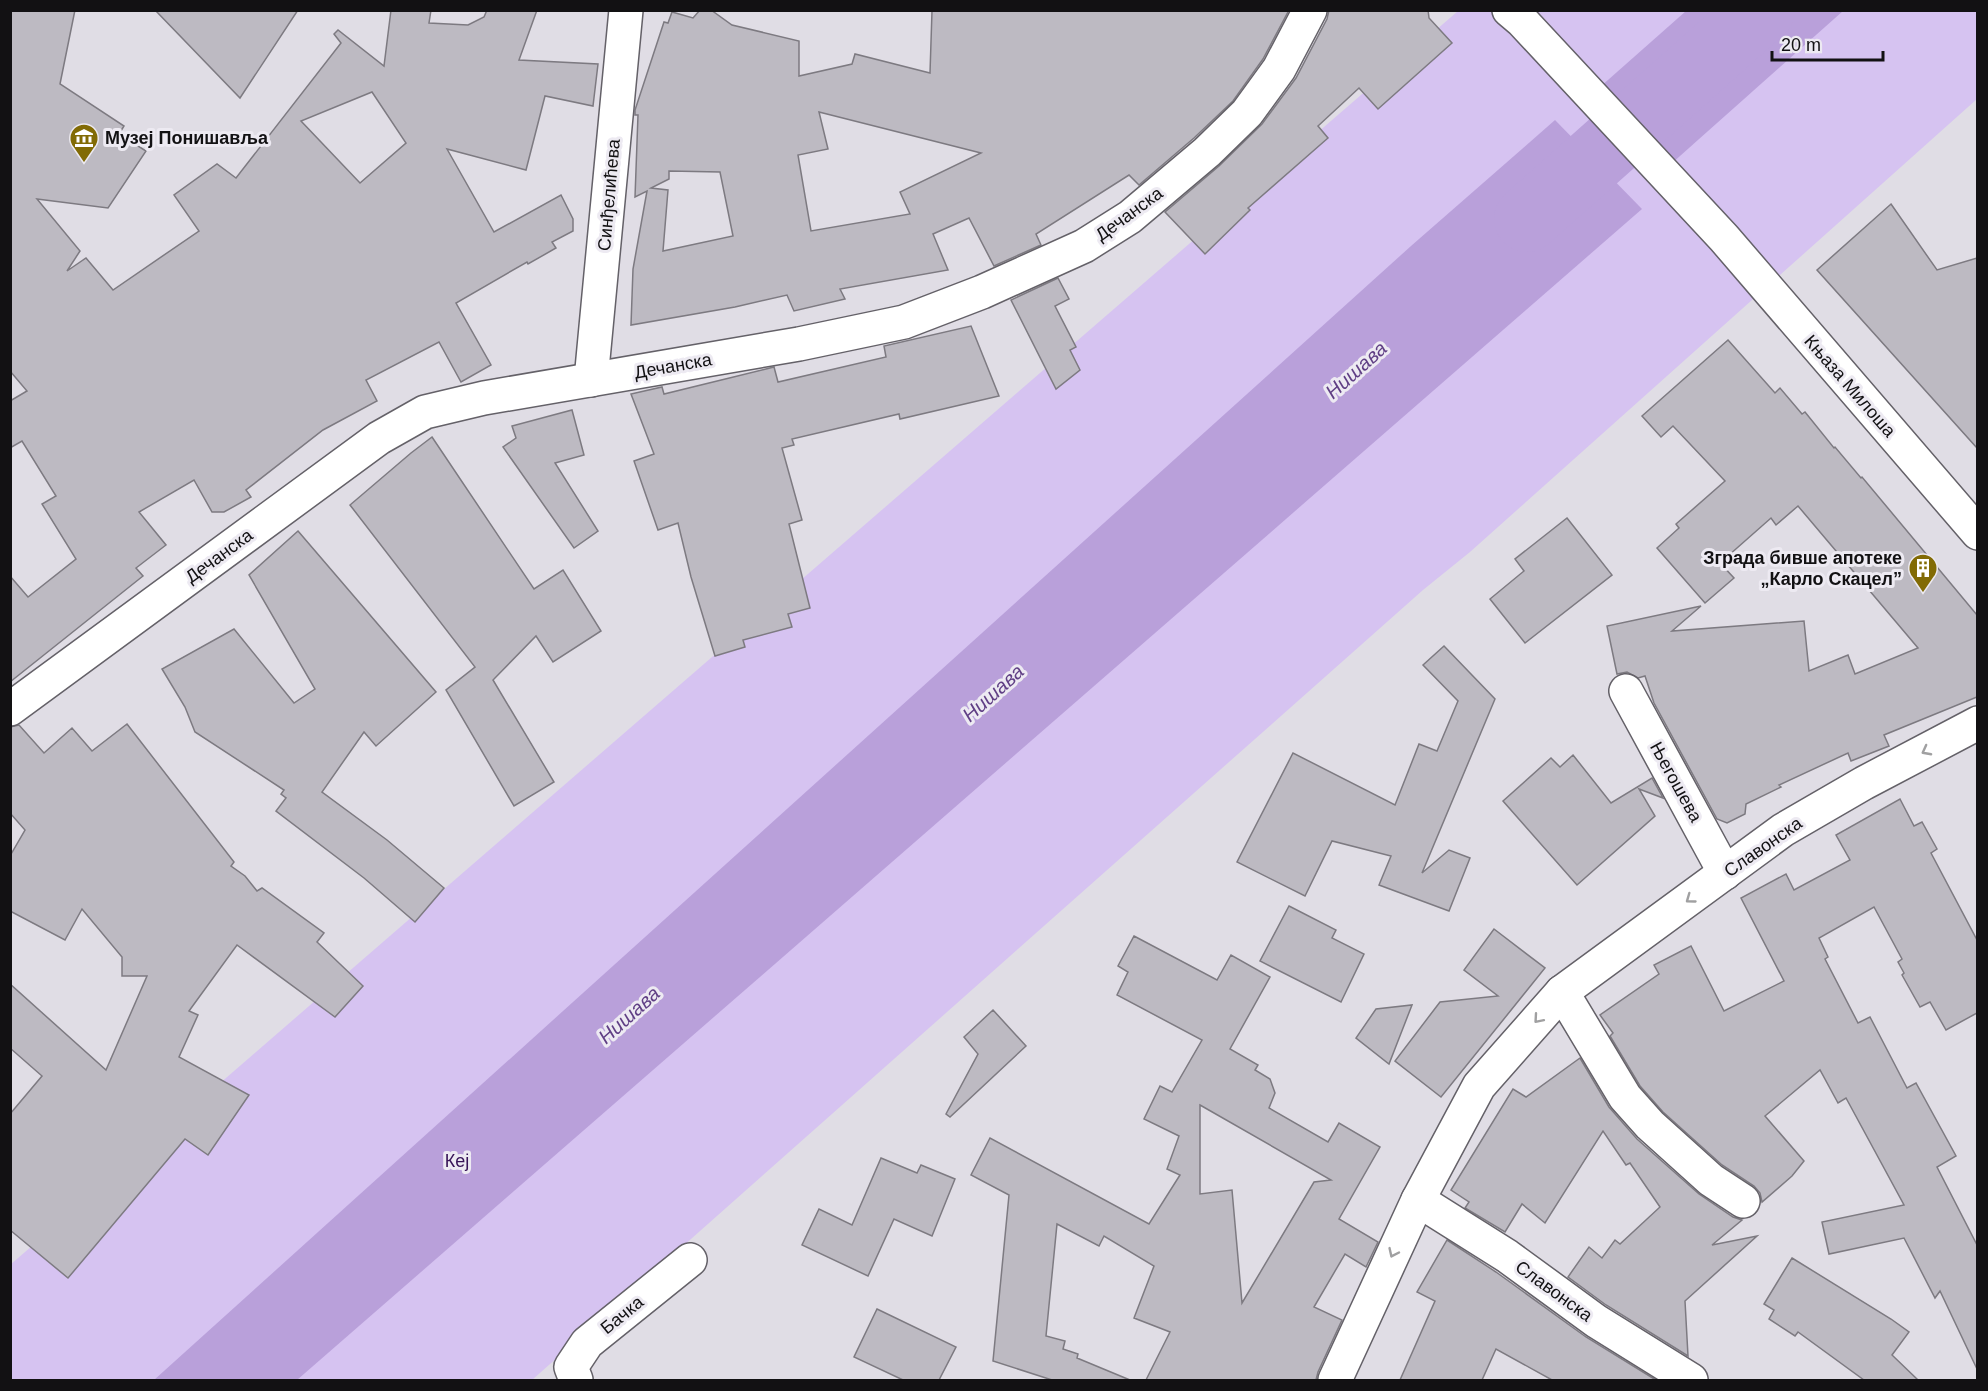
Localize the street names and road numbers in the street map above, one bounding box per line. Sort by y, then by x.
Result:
street label: Синђелићева [594,137,624,252]
street label: Дечанска [1091,182,1167,245]
street label: Књаза Милоша [1800,331,1900,442]
street label: Дечанска [633,349,714,383]
street label: Дечанска [181,524,257,587]
street label: Његошева [1646,739,1707,826]
street label: Славонска [1720,812,1806,881]
street label: Славонска [1512,1256,1597,1326]
street label: Бачка [597,1291,648,1338]

